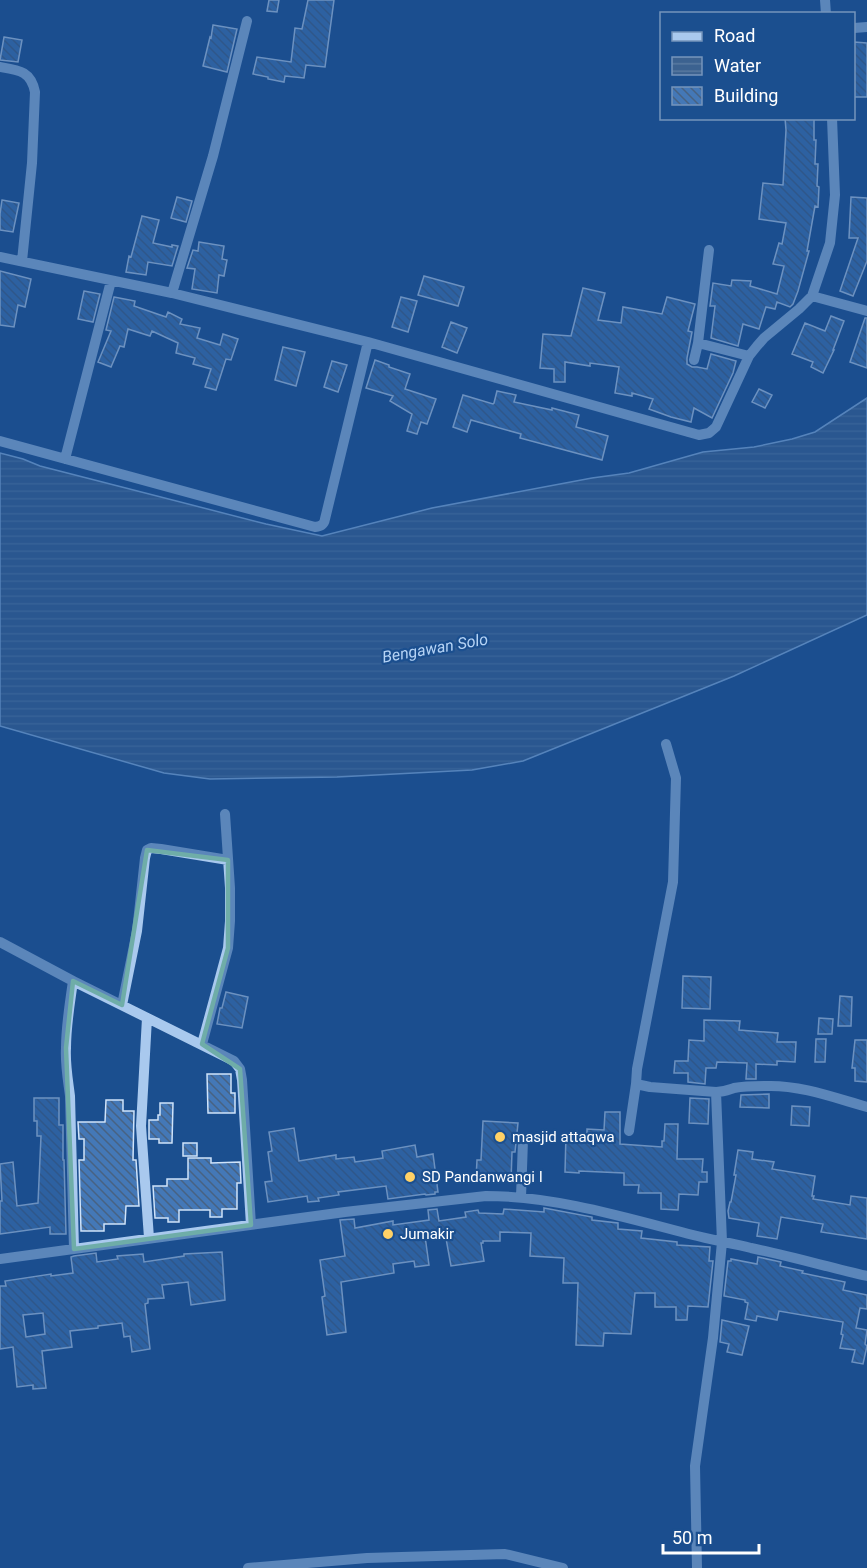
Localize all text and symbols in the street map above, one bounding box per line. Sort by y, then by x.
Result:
legend [660,12,855,120]
text: Road [714,25,755,46]
text: Water [714,55,761,76]
text: Building [714,85,778,106]
water label: Bengawan Solo [381,629,489,667]
place label: masjid attaqwa [512,1128,615,1146]
marker: masjid attaqwa [493,1130,507,1144]
place label: SD Pandanwangi I [422,1168,543,1186]
marker: SD Pandanwangi I [403,1170,417,1184]
place label: Jumakir [400,1225,454,1243]
marker: Jumakir [381,1227,395,1241]
scale bar [663,1517,759,1555]
text: 50 m [672,1527,712,1548]

